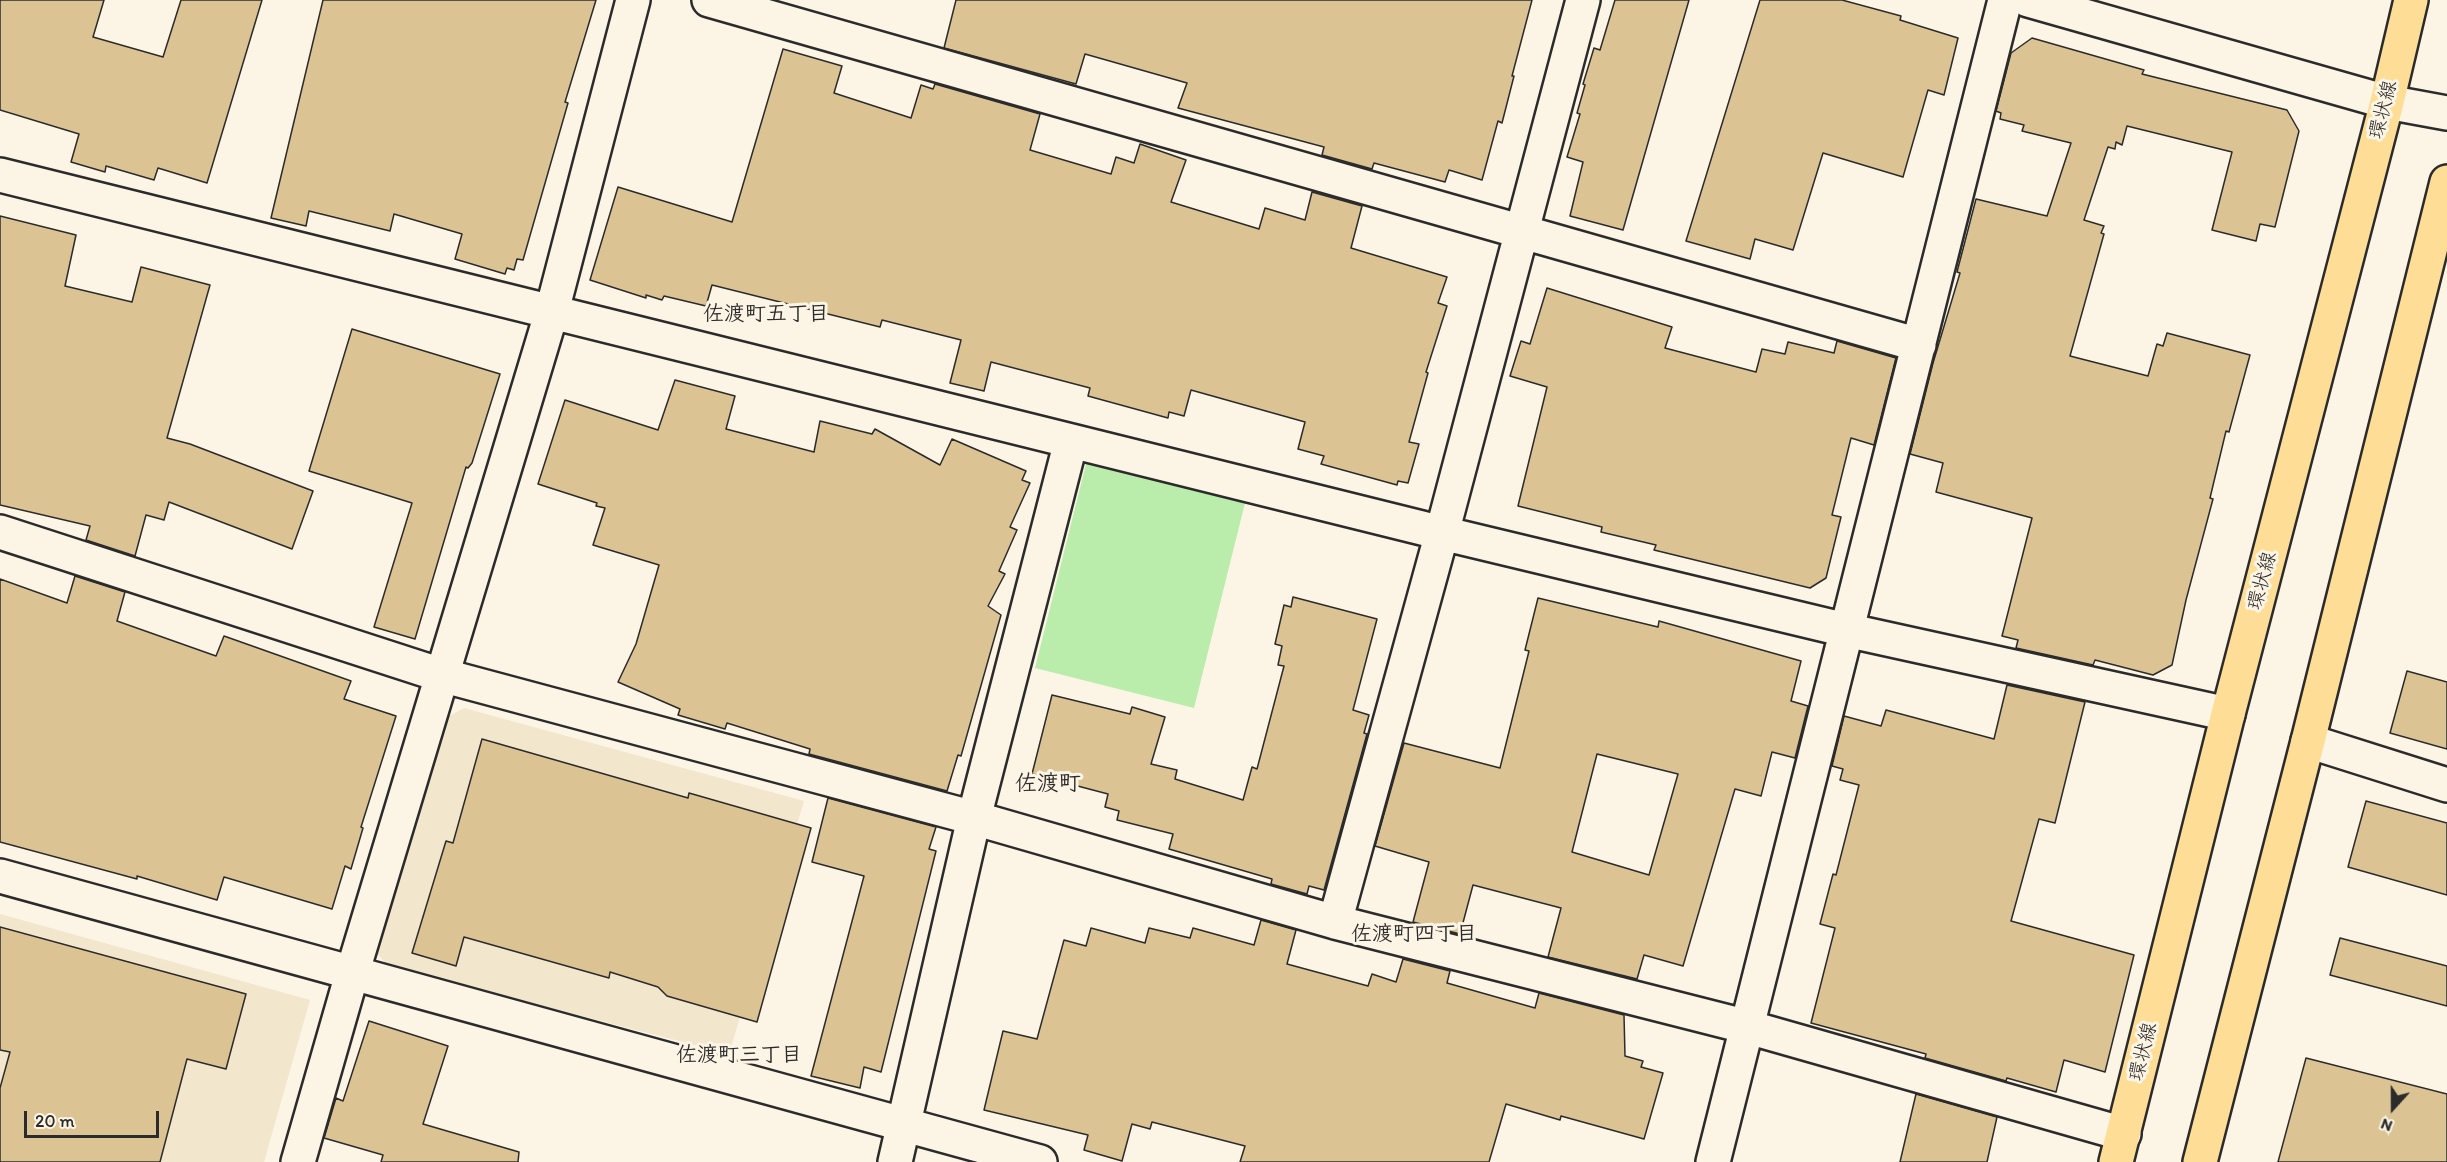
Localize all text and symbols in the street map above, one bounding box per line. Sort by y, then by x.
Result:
street label: 環状線 [2365,78,2403,142]
district label: 佐渡町五丁目 [703,302,829,328]
street label: 環状線 [2244,549,2282,613]
district label: 佐渡町 [1015,771,1081,797]
district label: 佐渡町四丁目 [1351,922,1477,948]
street label: 環状線 [2125,1020,2163,1084]
district label: 佐渡町三丁目 [676,1043,802,1069]
north arrow [2363,1078,2423,1138]
scale bar [27,1099,162,1137]
text: 20 m [35,1110,75,1132]
text: N [2378,1114,2395,1136]

